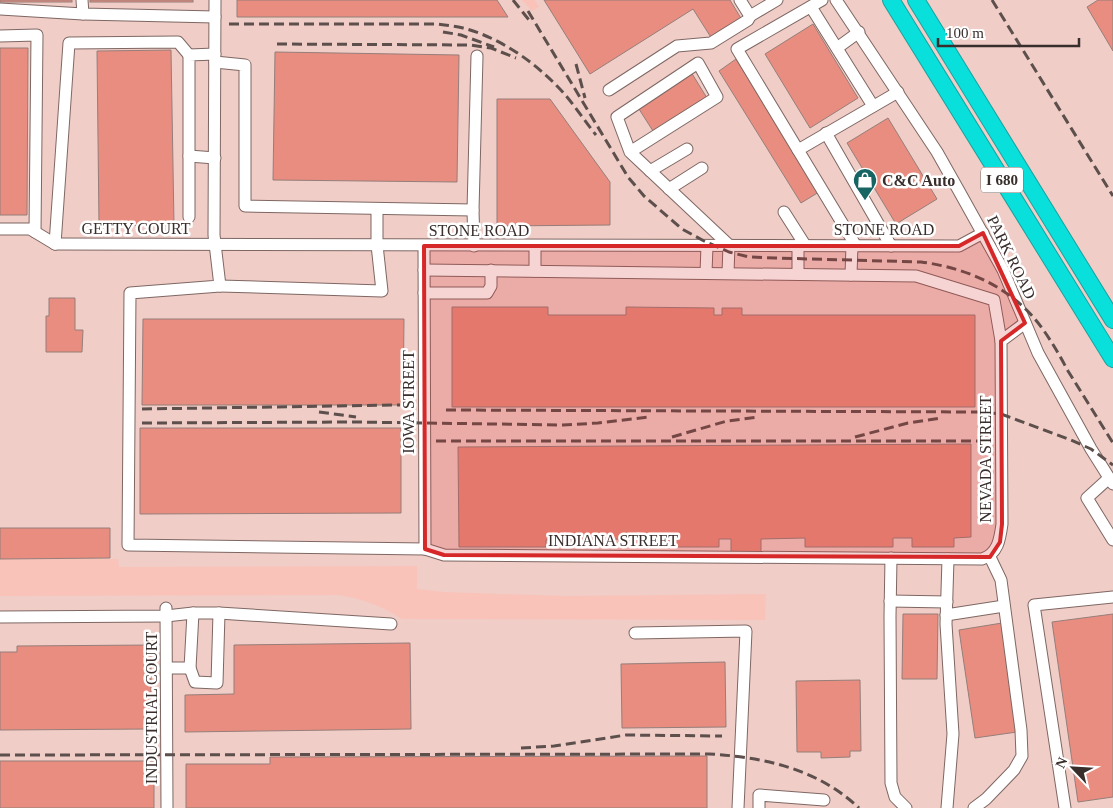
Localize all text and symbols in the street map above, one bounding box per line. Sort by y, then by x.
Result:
scale bar [938,15,1079,47]
text: 100 m [946,25,984,41]
shop icon: C&C Auto [852,167,878,201]
road number: I 680 [981,168,1023,192]
place label: C&C Auto [882,172,955,189]
street label: PARK ROAD [984,213,1039,302]
street label: GETTY COURT [81,220,191,237]
street label: STONE ROAD [834,221,934,238]
street label: STONE ROAD [429,222,529,239]
street label: IOWA STREET [400,350,417,454]
street label: NEVADA STREET [977,395,994,523]
street label: INDIANA STREET [548,532,678,549]
street label: INDUSTRIAL COURT [143,631,160,784]
north arrow [1048,743,1098,793]
text: N [1053,755,1071,770]

